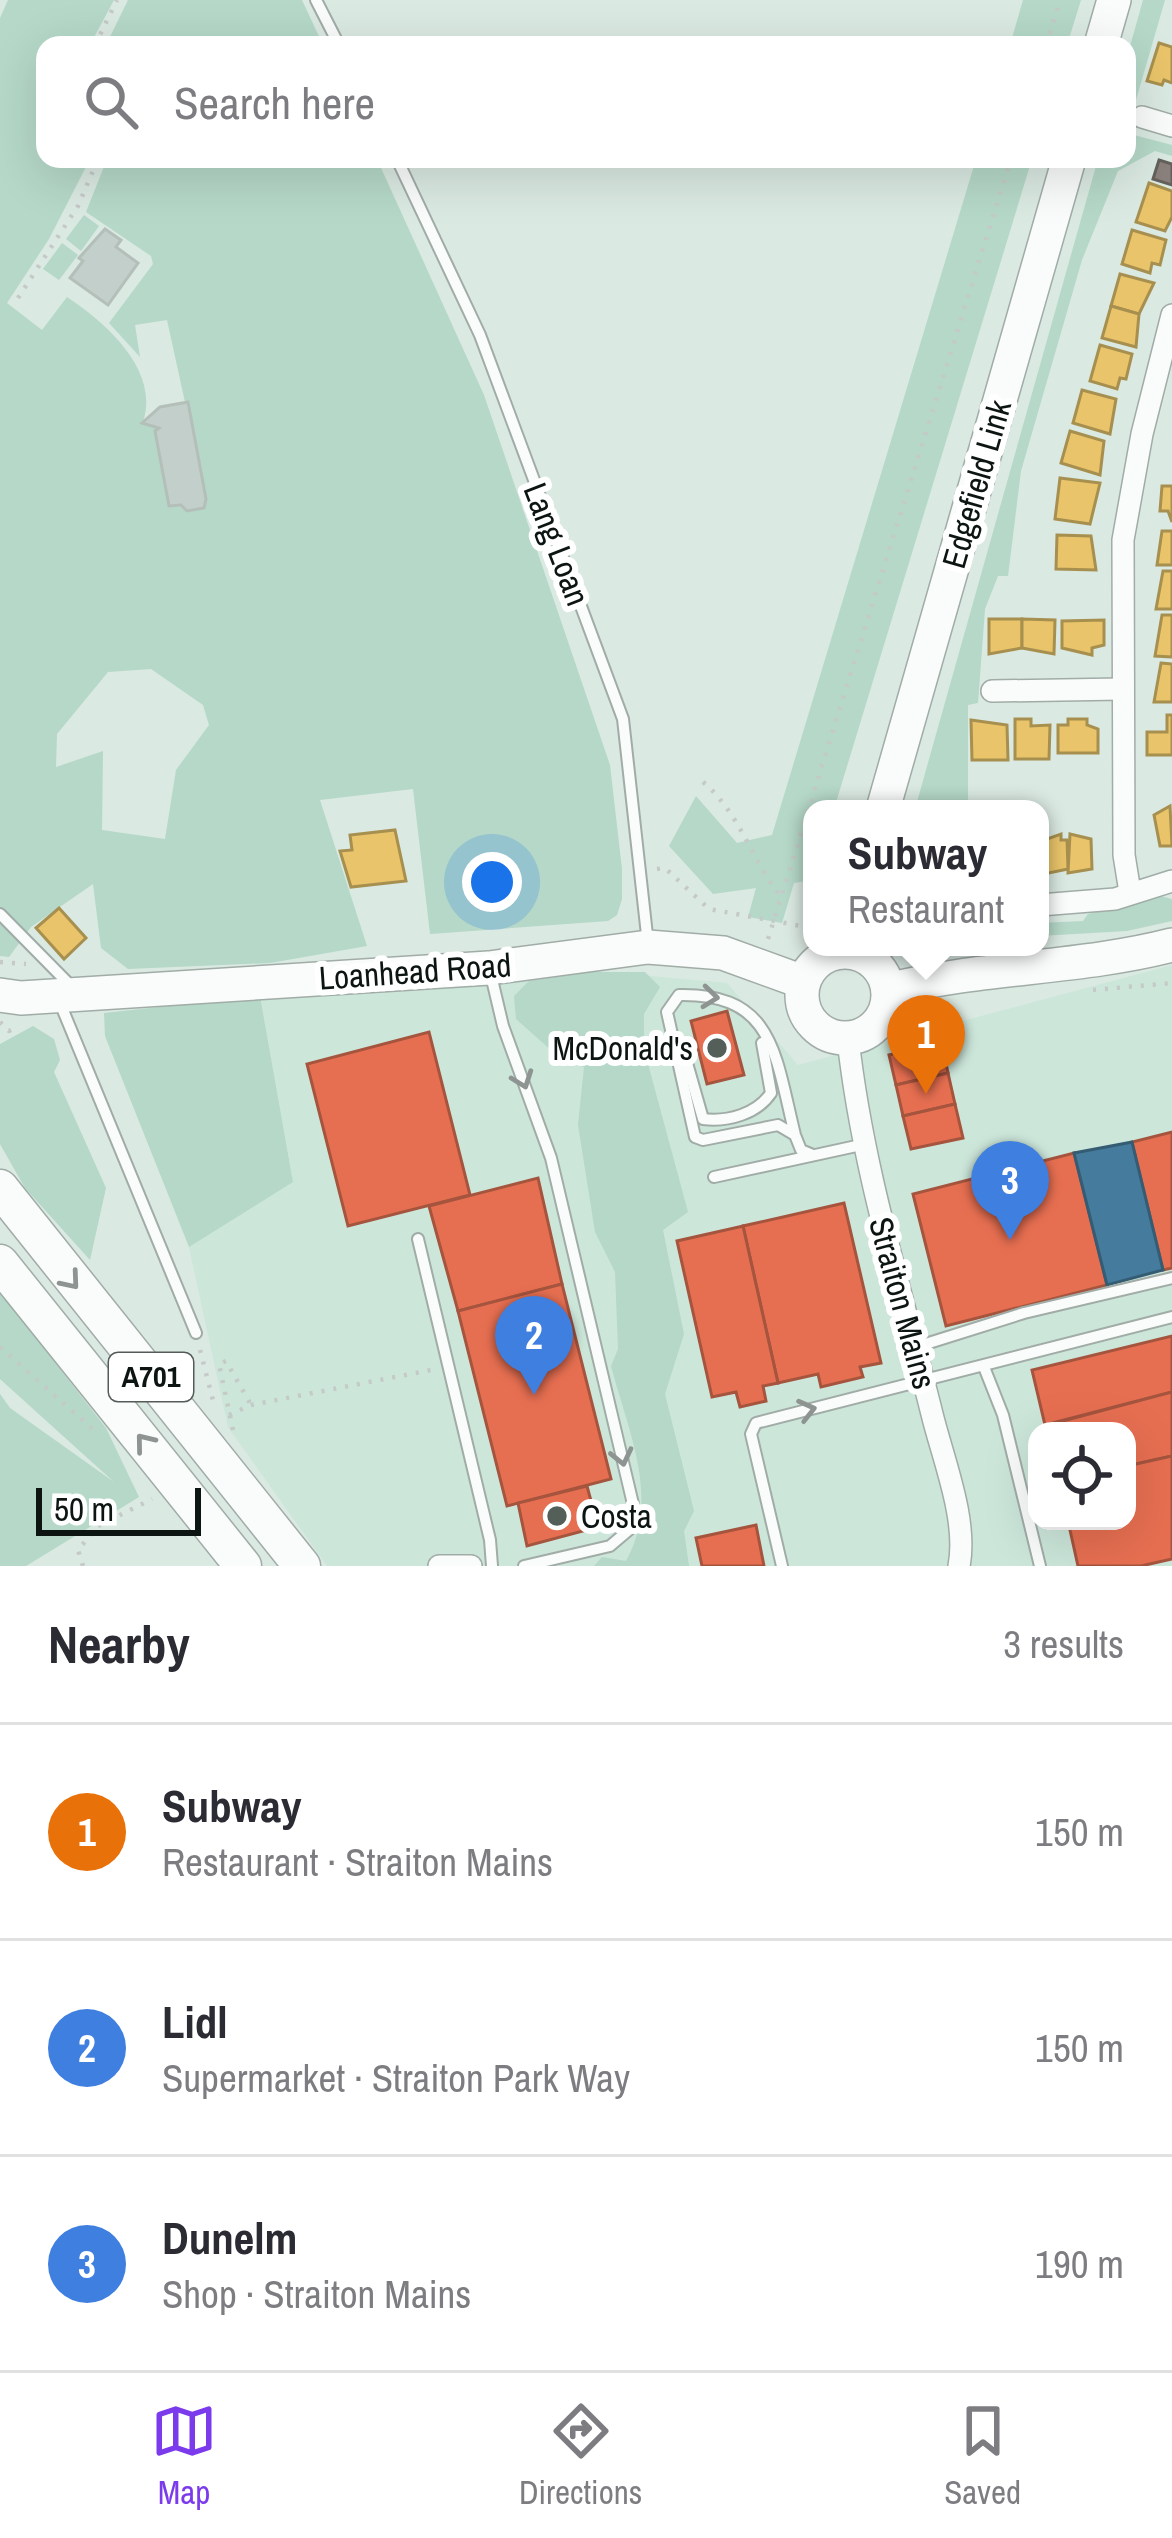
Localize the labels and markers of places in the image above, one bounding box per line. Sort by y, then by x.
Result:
pin: 1 [887,995,965,1094]
place label: McDonald's [552,1026,693,1070]
marker: McDonald's [704,1035,730,1061]
pin: 3 [971,1141,1049,1240]
pin: 2 [495,1296,573,1395]
place label: Costa [581,1494,652,1538]
marker: Costa [544,1503,570,1529]

